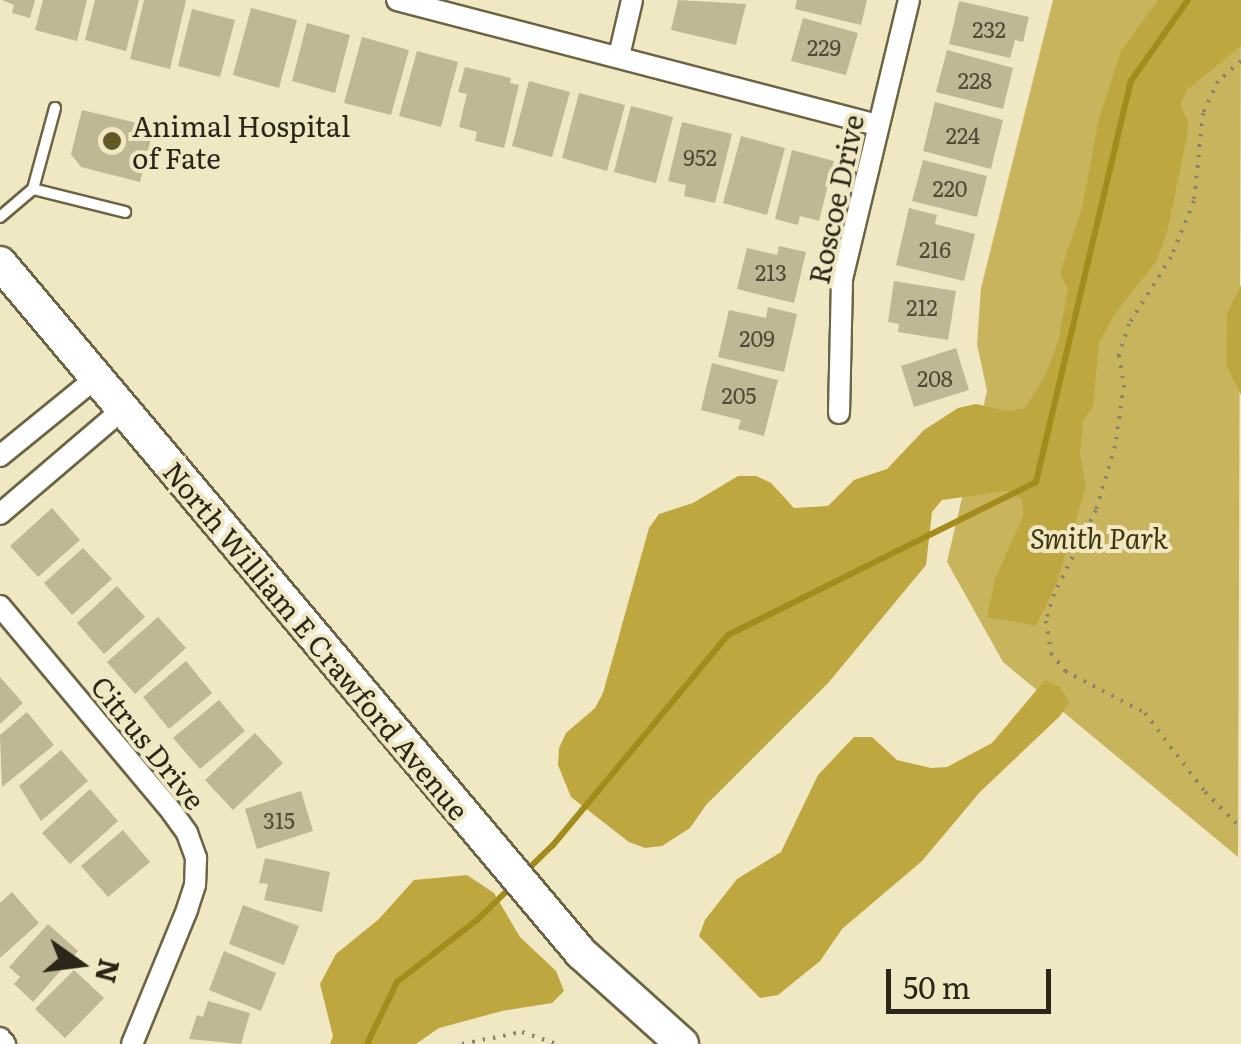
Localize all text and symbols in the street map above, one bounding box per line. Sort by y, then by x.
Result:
house number: 232 [972,16,1006,42]
house number: 229 [807,34,841,60]
house number: 228 [958,67,992,93]
place label: Animal Hospital of Fate [132,108,350,174]
street label: Roscoe Drive [801,111,869,287]
house number: 224 [946,122,980,148]
marker: Animal Hospital of Fate [101,130,123,152]
house number: 952 [683,144,717,170]
house number: 220 [932,175,968,201]
house number: 216 [919,236,951,262]
house number: 213 [755,259,787,285]
house number: 212 [906,294,938,320]
house number: 209 [739,325,775,351]
house number: 208 [917,365,953,391]
house number: 205 [721,382,757,408]
street label: North William E Crawford Avenue [157,454,477,826]
park label: Smith Park [1030,520,1168,554]
street label: Citrus Drive [85,669,213,815]
house number: 315 [263,807,295,833]
north arrow [30,914,130,1014]
scale bar [891,949,1056,1011]
text: N [86,955,132,988]
text: 50 m [903,964,971,1008]

